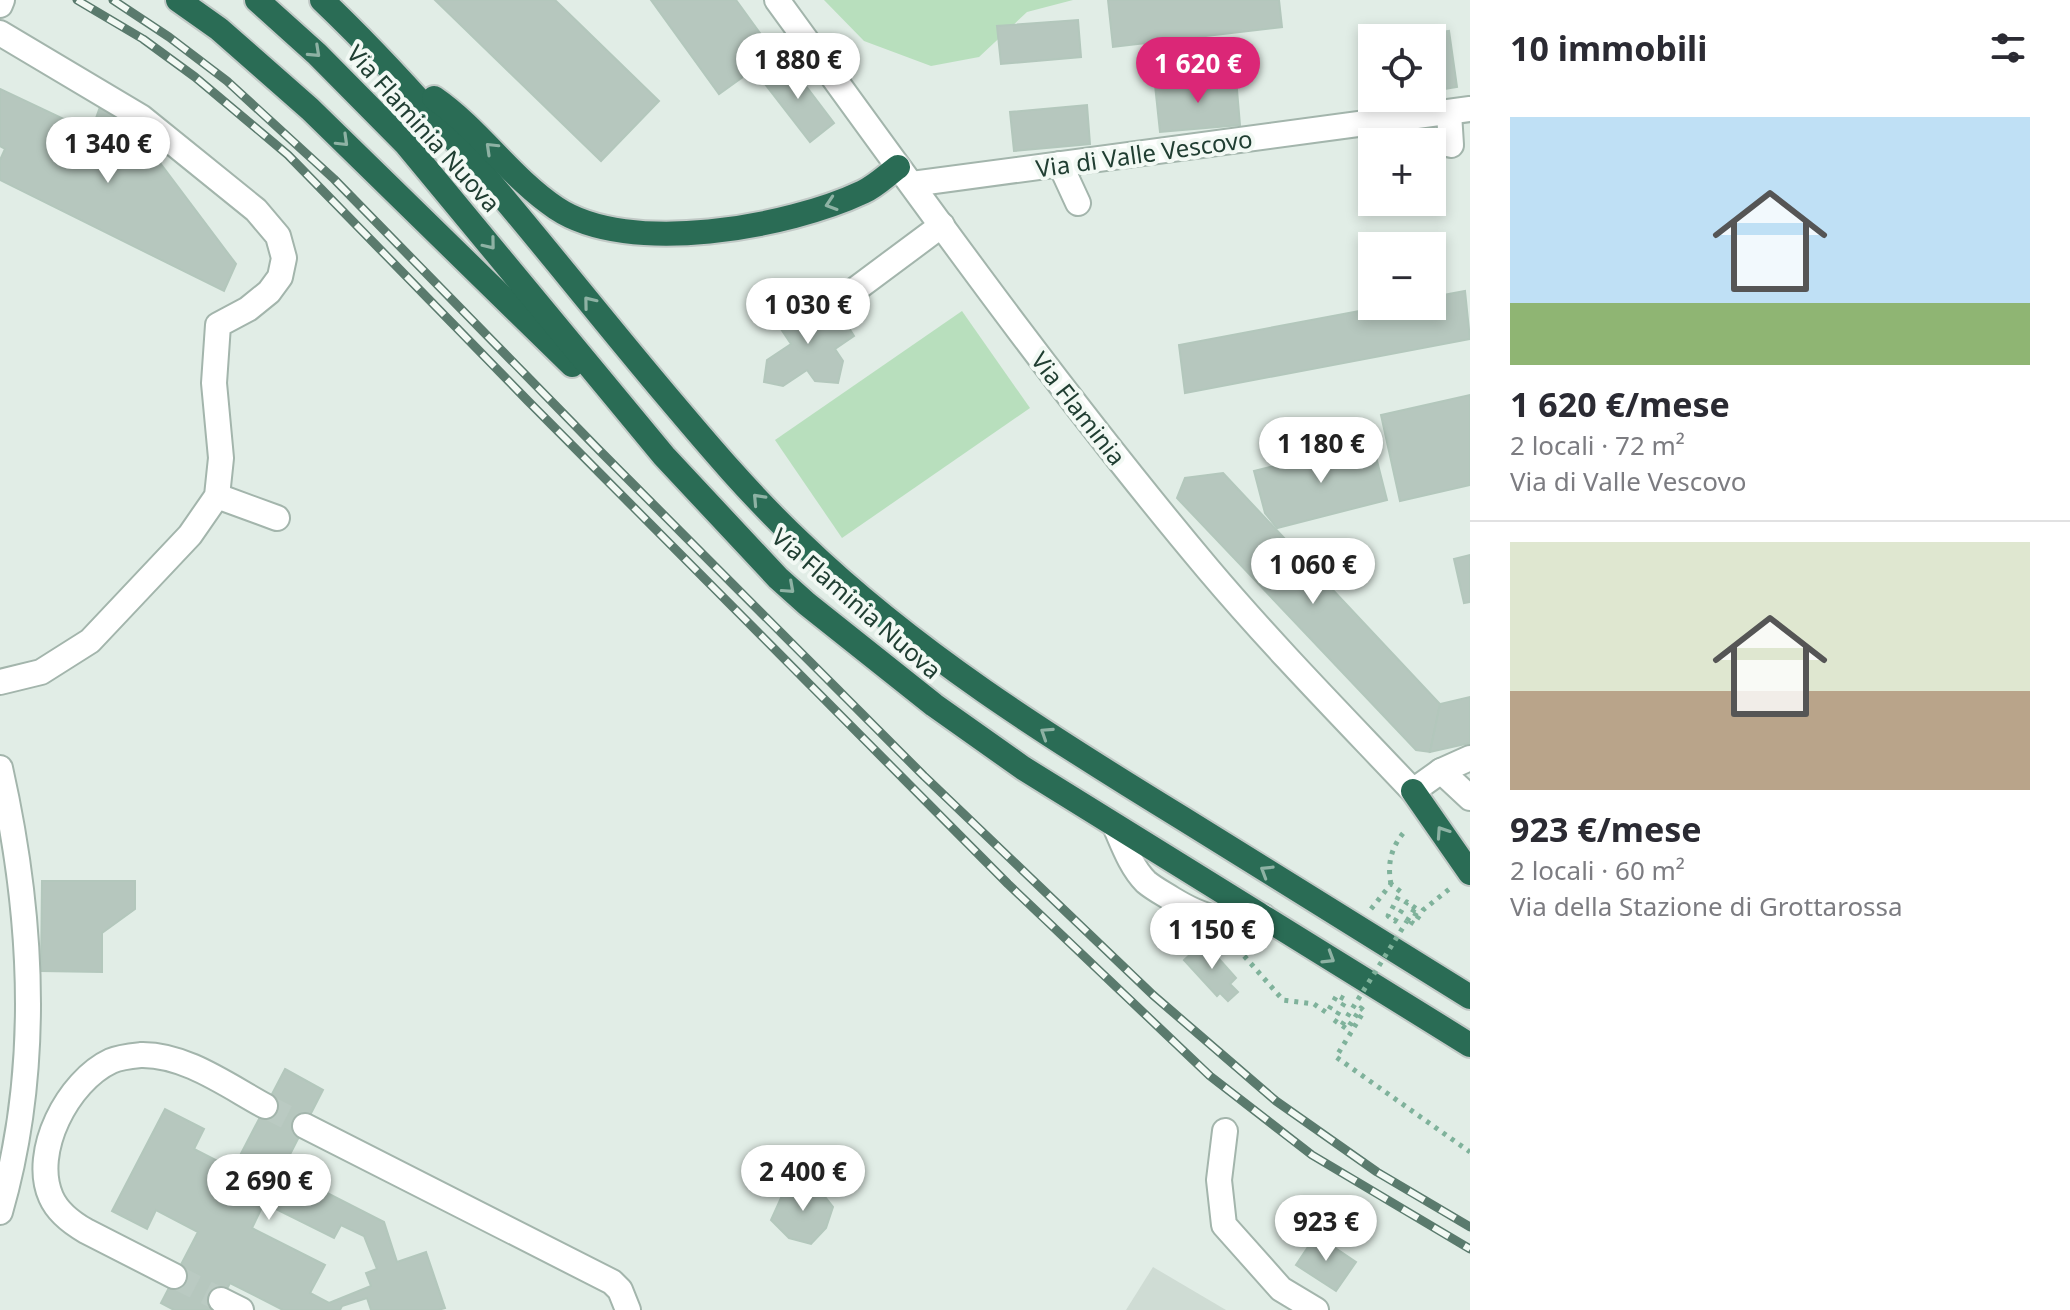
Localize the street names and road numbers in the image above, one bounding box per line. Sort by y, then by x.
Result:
street label: Via Flaminia Nuova [340,37,508,219]
street label: Via di Valle Vescovo [1034,121,1254,185]
street label: Via Flaminia [1024,344,1134,472]
street label: Via Flaminia Nuova [765,520,949,686]

